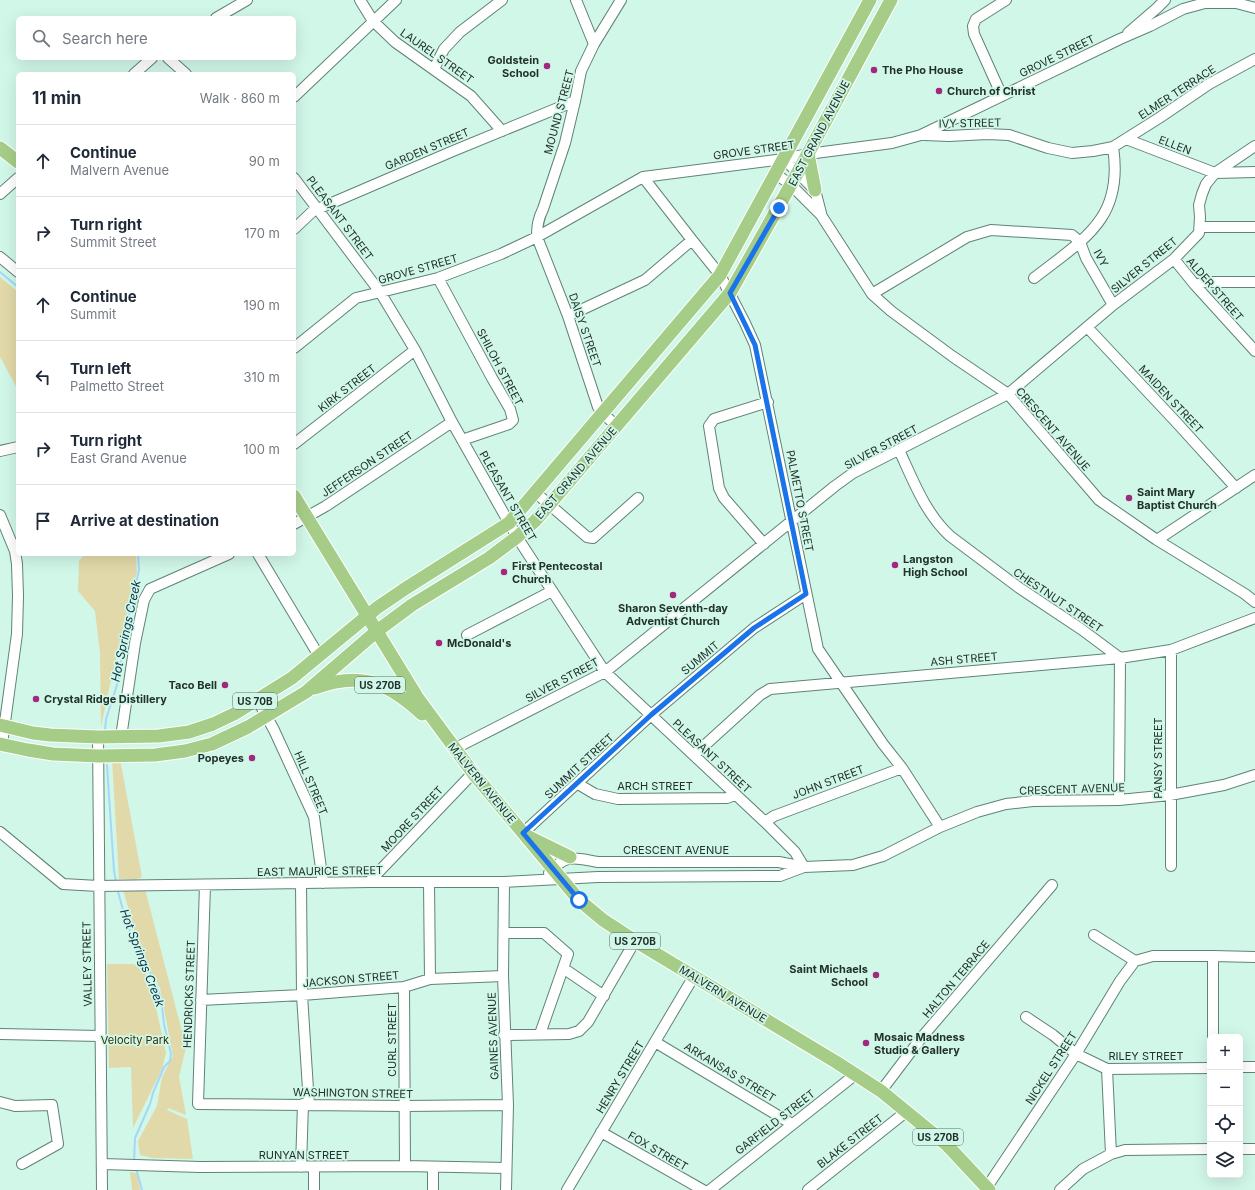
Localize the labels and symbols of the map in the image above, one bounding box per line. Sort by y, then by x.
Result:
street label: LAUREL STREET [398,25,476,87]
street label: GROVE STREET [1017,32,1097,80]
place label: Goldstein School [488,53,539,80]
marker: Goldstein School [542,61,552,71]
street label: ELMER TERRACE [1136,62,1218,122]
place label: The Pho House [882,63,964,77]
marker: The Pho House [869,65,879,75]
street label: MOUND STREET [541,68,577,156]
street label: EAST GRAND AVENUE [785,78,853,188]
place label: Church of Christ [947,84,1035,98]
marker: Church of Christ [934,86,944,96]
street label: IVY STREET [939,115,1001,131]
street label: GARDEN STREET [383,125,471,173]
street label: ELLEN [1157,132,1193,158]
street label: GROVE STREET [712,137,796,163]
street label: PLEASANT STREET [304,173,376,263]
route end [770,199,788,217]
street label: SILVER STREET [1108,234,1180,296]
street label: IVY [1091,247,1112,270]
street label: GROVE STREET [377,251,459,287]
street label: ALDER STREET [1183,254,1247,324]
street label: DAISY STREET [566,291,604,369]
street label: SHILOH STREET [474,326,526,408]
street label: KIRK STREET [315,361,379,415]
street label: MAIDEN STREET [1136,362,1206,436]
street label: CRESCENT AVENUE [1013,384,1093,474]
street label: SILVER STREET [842,422,920,472]
street label: EAST GRAND AVENUE [532,424,620,522]
street label: JEFFERSON STREET [318,428,416,500]
street label: PLEASANT STREET [476,448,540,544]
street label: PALMETTO STREET [783,449,817,553]
place label: Saint Mary Baptist Church [1137,485,1217,512]
marker: Saint Mary Baptist Church [1124,493,1134,503]
place label: Langston High School [903,552,968,579]
place label: First Pentecostal Church [512,559,602,586]
marker: Langston High School [890,560,900,570]
street label: CHESTNUT STREET [1010,565,1106,635]
marker: First Pentecostal Church [499,567,509,577]
water label: Hot Springs Creek [107,578,144,683]
marker: Sharon Seventh-day Adventist Church [668,590,678,600]
place label: Sharon Seventh-day Adventist Church [618,601,728,628]
place label: McDonald's [447,636,511,650]
marker: McDonald's [434,638,444,648]
street label: SUMMIT [678,638,722,678]
street label: ASH STREET [930,649,998,669]
street label: SILVER STREET [523,655,601,705]
road number: US 270B [355,677,405,693]
place label: Taco Bell [168,678,217,692]
marker: Taco Bell [220,680,230,690]
place label: Crystal Ridge Distillery [44,692,167,706]
road number: US 70B [233,693,277,709]
marker: Crystal Ridge Distillery [31,694,41,704]
street label: PLEASANT STREET [670,716,754,796]
street label: PANSY STREET [1151,717,1165,799]
street label: SUMMIT STREET [541,730,617,802]
street label: MALVERN AVENUE [445,740,519,826]
street label: HILL STREET [291,749,331,817]
place label: Popeyes [198,751,244,765]
marker: Popeyes [247,753,257,763]
street label: JOHN STREET [790,762,866,802]
street label: ARCH STREET [617,779,693,793]
street label: CRESCENT AVENUE [1019,780,1125,798]
street label: MOORE STREET [378,783,446,855]
street label: CRESCENT AVENUE [623,843,729,857]
street label: EAST MAURICE STREET [257,863,383,879]
route start [570,891,588,909]
water label: Hot Springs Creek [117,907,168,1009]
street label: VALLEY STREET [79,921,95,1007]
road number: US 270B [610,933,660,949]
street label: HALTON TERRACE [919,937,993,1021]
street label: HENDRICKS STREET [180,940,198,1048]
street label: MALVERN AVENUE [677,962,769,1026]
place label: Saint Michaels School [789,962,868,989]
street label: JACKSON STREET [302,968,400,990]
marker: Saint Michaels School [871,970,881,980]
street label: GAINES AVENUE [484,992,502,1080]
street label: CURL STREET [385,1003,399,1077]
street label: NICKEL STREET [1022,1029,1080,1107]
place label: Mosaic Madness Studio & Gallery [874,1030,965,1057]
park label: Velocity Park [101,1033,169,1047]
street label: HENRY STREET [593,1038,647,1116]
marker: Mosaic Madness Studio & Gallery [861,1038,871,1048]
street label: ARKANSAS STREET [682,1039,778,1105]
street label: RILEY STREET [1109,1049,1184,1063]
street label: WASHINGTON STREET [293,1085,413,1101]
street label: GARFIELD STREET [732,1086,818,1158]
street label: BLAKE STREET [814,1111,886,1171]
street label: FOX STREET [626,1128,690,1174]
road number: US 270B [913,1129,963,1145]
street label: RUNYAN STREET [259,1148,349,1162]

